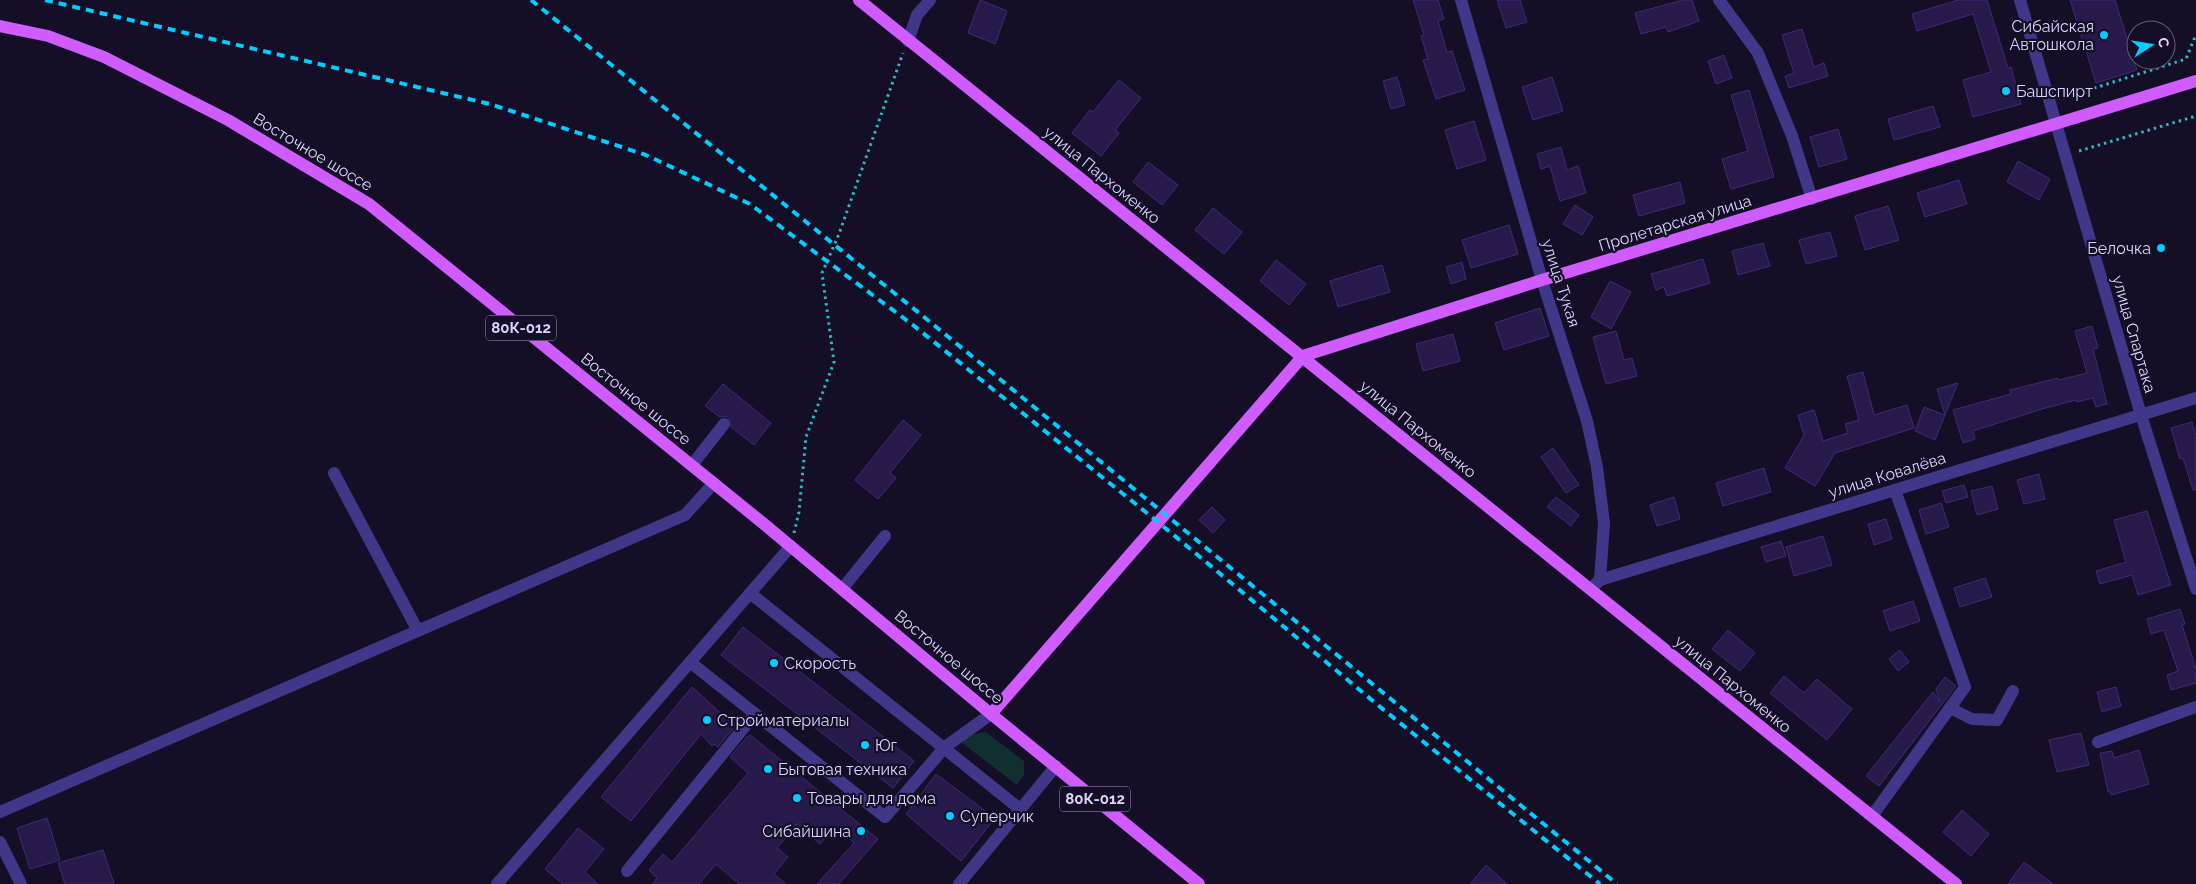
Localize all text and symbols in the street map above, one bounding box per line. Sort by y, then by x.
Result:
place label: Сибайская Автошкола [2009,17,2094,54]
north arrow [2126,20,2176,70]
marker: Сибайская Автошкола [2098,29,2110,41]
text: С [2155,36,2173,49]
place label: Башспирт [2016,82,2093,101]
marker: Башспирт [2000,85,2012,97]
street label: Восточное шоссе [250,109,376,195]
street label: улица Пархоменко [1040,122,1164,228]
street label: Пролетарская улица [1596,191,1754,255]
street label: улица Тукая [1538,237,1584,329]
place label: Белочка [2087,239,2151,258]
marker: Белочка [2155,242,2167,254]
street label: улица Спартака [2108,273,2160,395]
road number: 80К-012 [486,316,556,340]
street label: Восточное шоссе [577,349,695,449]
street label: улица Пархоменко [1356,376,1480,482]
street label: улица Ковалёва [1826,448,1948,502]
street label: Восточное шоссе [891,606,1007,708]
street label: улица Пархоменко [1671,631,1795,737]
place label: Скорость [784,654,856,673]
marker: Скорость [768,657,780,669]
place label: Стройматериалы [717,711,849,730]
marker: Стройматериалы [701,714,713,726]
place label: Юг [875,736,898,755]
marker: Юг [859,739,871,751]
place label: Бытовая техника [778,760,907,779]
marker: Бытовая техника [762,763,774,775]
road number: 80К-012 [1060,786,1130,812]
place label: Товары для дома [807,789,936,808]
marker: Товары для дома [791,792,803,804]
place label: Суперчик [960,807,1034,826]
marker: Суперчик [944,810,956,822]
place label: Сибайшина [762,822,851,841]
marker: Сибайшина [855,825,867,837]

